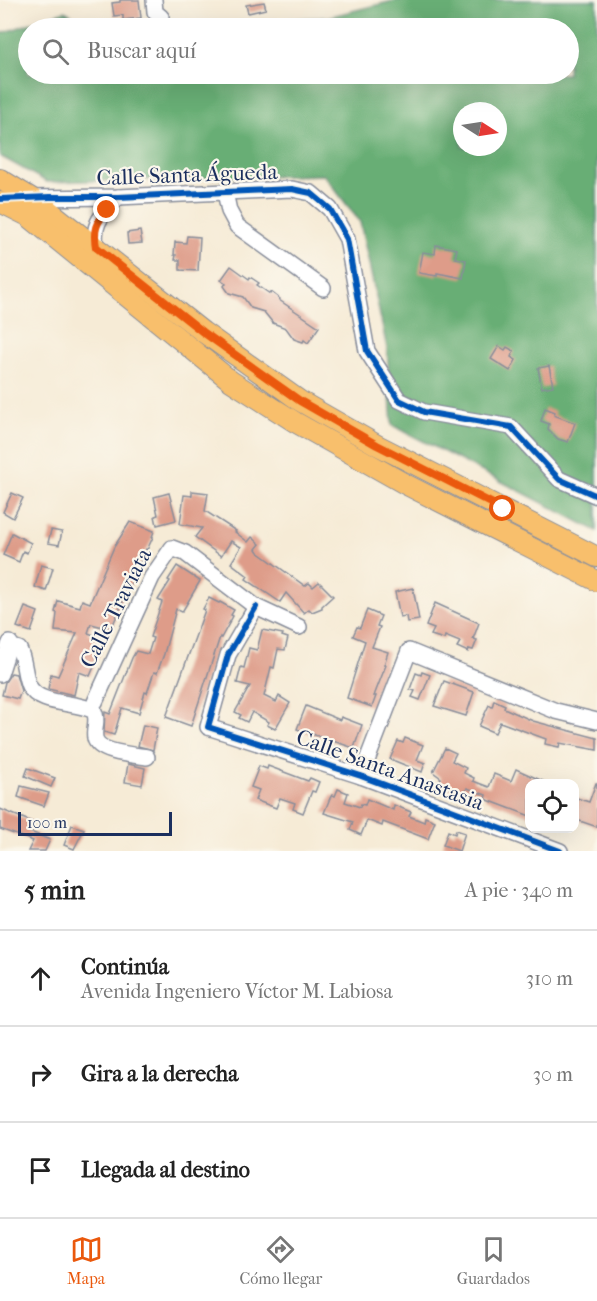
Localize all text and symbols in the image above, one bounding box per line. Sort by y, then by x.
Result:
search box [18,18,579,84]
icon: search [39,35,72,68]
text: Buscar aquí [87,38,196,64]
north arrow [453,102,507,156]
street label: Calle Santa Águeda [96,158,279,191]
route end [93,196,119,222]
route start [489,495,515,521]
street label: Calle Traviata [75,543,158,672]
street label: Calle Santa Anastasia [293,724,488,816]
map controls [525,779,579,833]
button: locate [525,779,579,833]
scale bar [18,809,172,836]
text: 100 m [27,813,67,832]
text: 5 min [24,875,85,906]
text: A pie · 340 m [465,879,573,902]
text: Continúa [81,954,169,980]
icon: ahead [24,962,57,995]
text: 310 m [526,967,573,990]
text: Avenida Ingeniero Víctor M. Labiosa [81,980,393,1003]
icon: right [24,1058,57,1091]
text: Gira a la derecha [81,1061,238,1087]
text: 30 m [533,1063,573,1086]
icon: arrive [24,1154,57,1187]
text: Llegada al destino [81,1157,250,1183]
tab: Mapa [67,1233,105,1288]
tab: Cómo llegar [239,1233,322,1288]
tab: Guardados [457,1233,530,1288]

